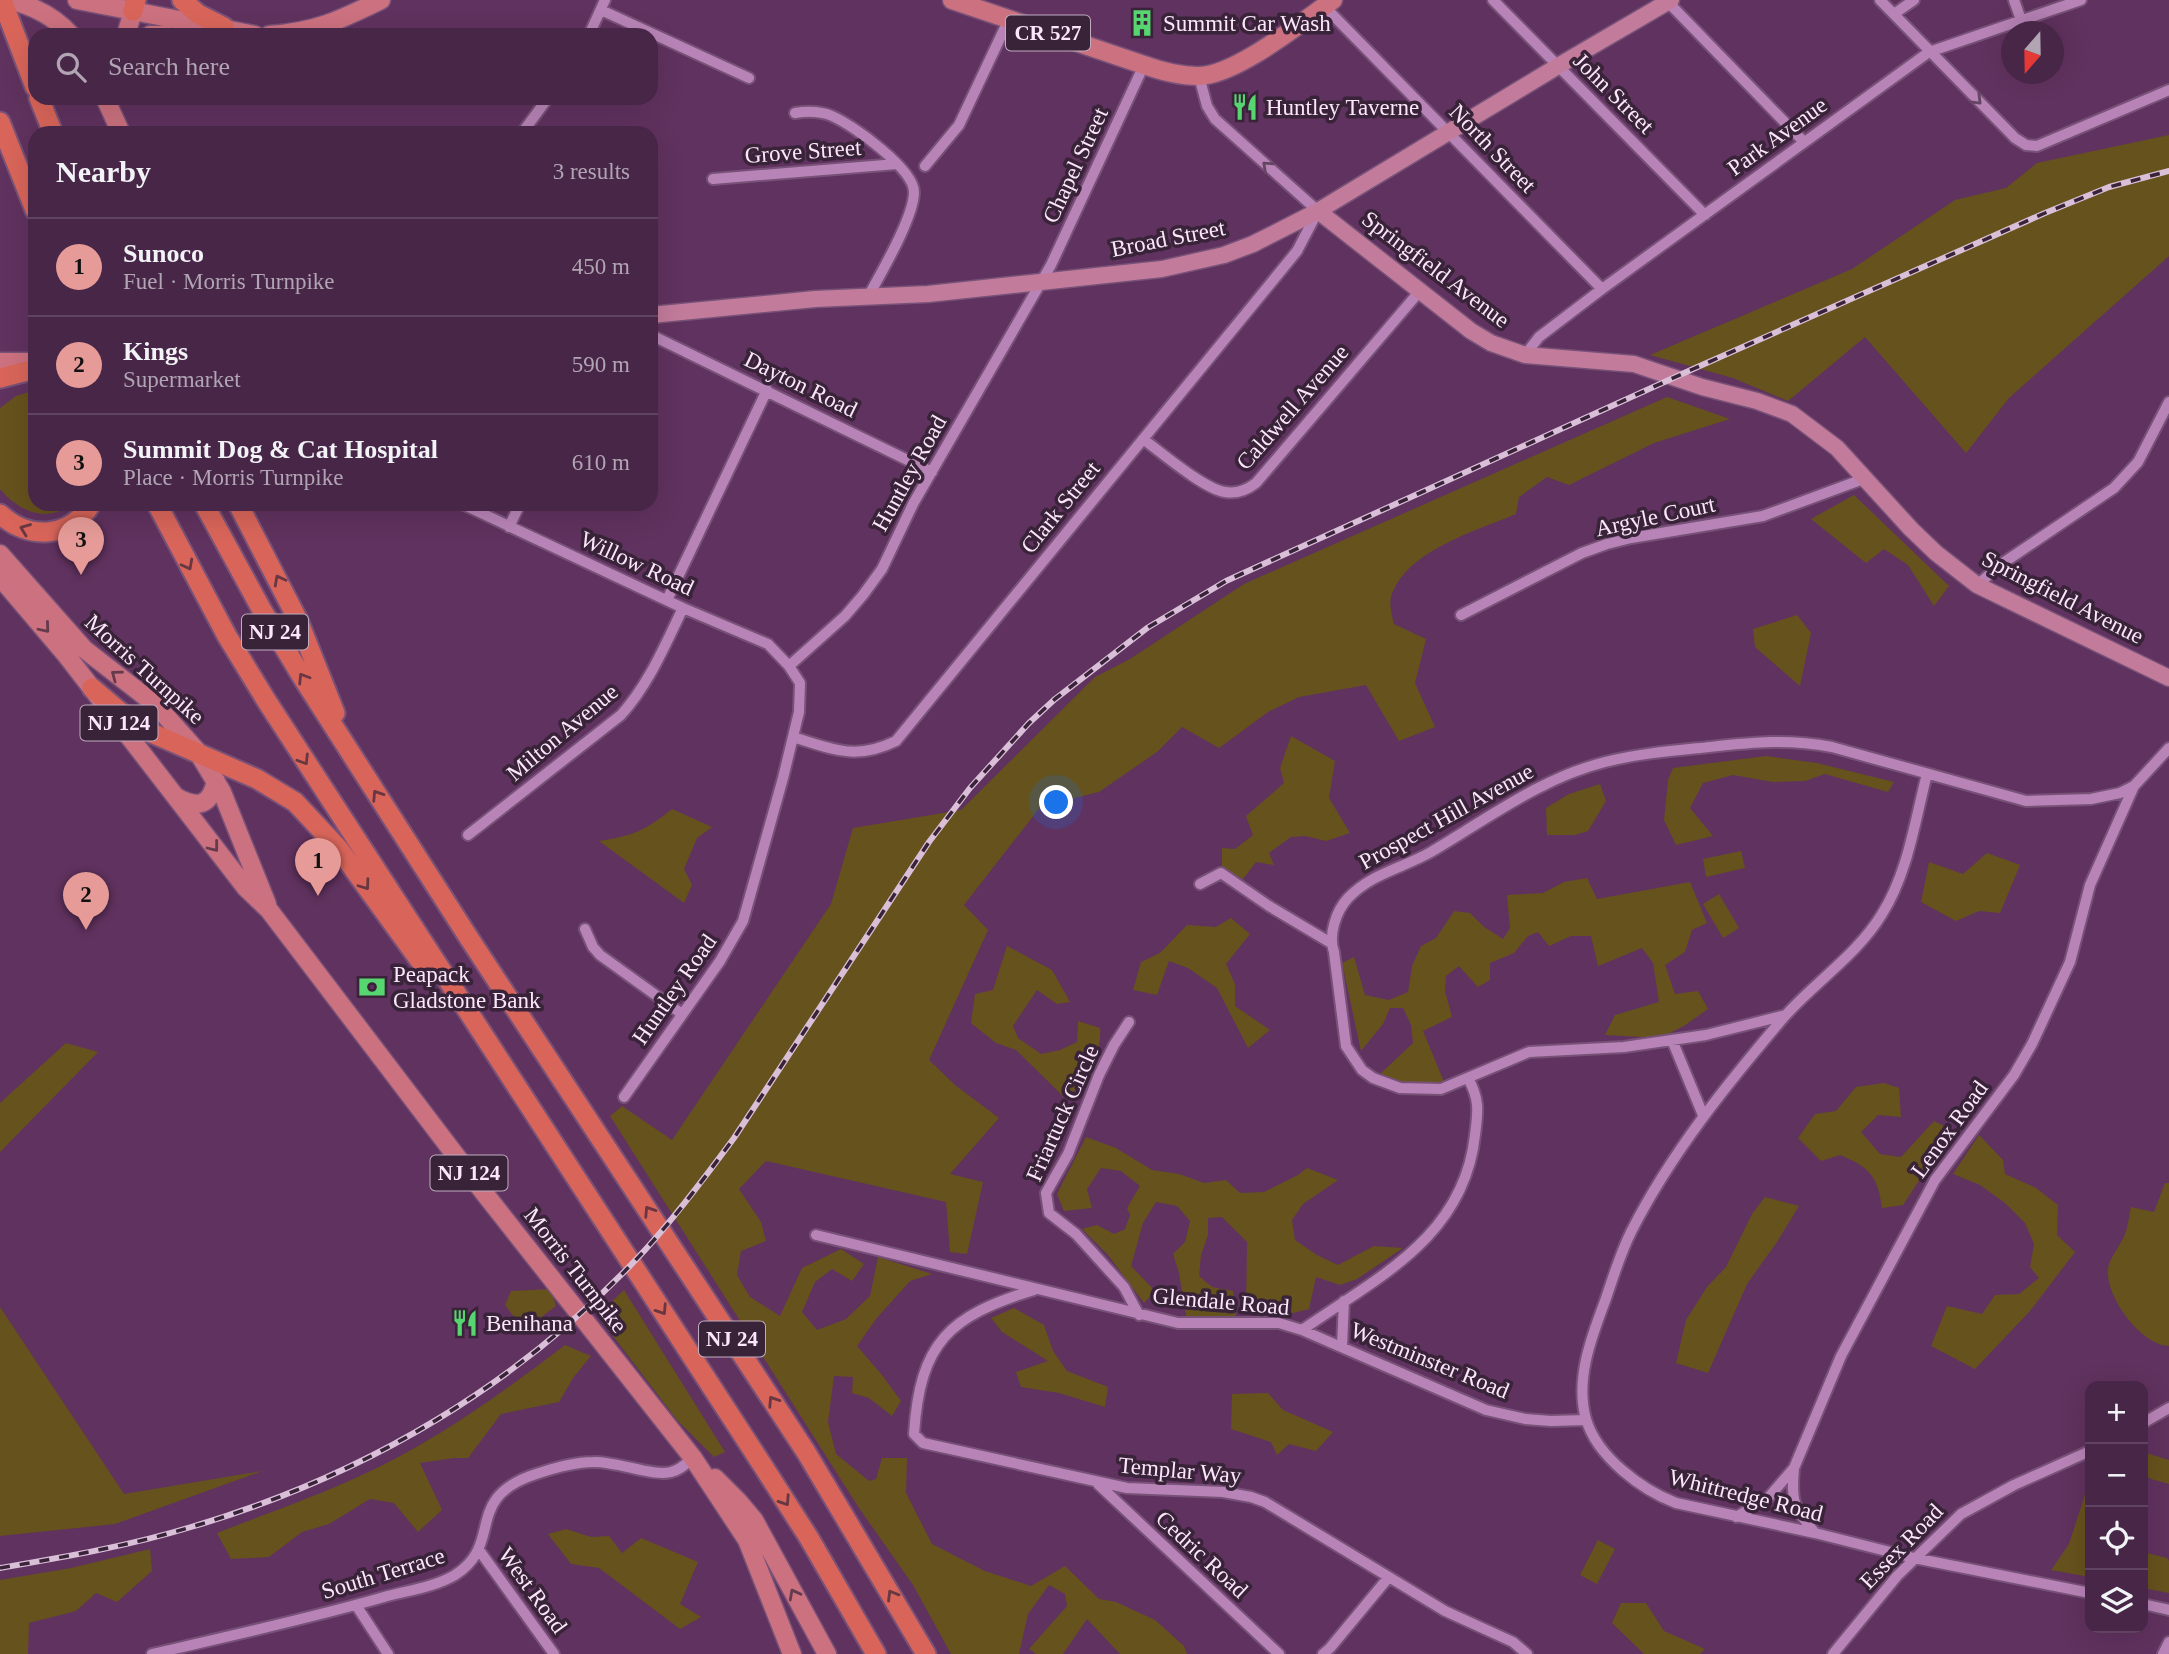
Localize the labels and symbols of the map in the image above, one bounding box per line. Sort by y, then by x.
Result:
building icon: Summit Car Wash [1127,8,1157,38]
place label: Summit Car Wash [1163,11,1331,36]
road number: CR 527 [1006,16,1090,50]
north arrow [2001,21,2064,84]
street label: John Street [1568,48,1659,139]
restaurant icon: Huntley Taverne [1230,92,1260,122]
street label: Park Avenue [1723,92,1832,181]
one-way arrow [1969,92,1982,105]
place label: Huntley Taverne [1266,95,1419,120]
street label: North Street [1444,99,1541,198]
street label: Chapel Street [1038,103,1113,227]
street label: Grove Street [744,135,863,168]
one-way arrow [1262,161,1275,174]
street label: Springfield Avenue [1357,206,1514,333]
street label: Broad Street [1109,215,1228,262]
street label: Caldwell Avenue [1231,340,1353,475]
street label: Dayton Road [740,346,862,423]
street label: Huntley Road [867,411,952,535]
street label: Clark Street [1016,456,1105,558]
street label: Argyle Court [1593,491,1718,541]
pin: 3 [58,517,104,575]
one-way arrow [19,523,31,537]
street label: Willow Road [576,526,698,601]
street label: Springfield Avenue [1978,546,2148,649]
one-way arrow [179,558,193,570]
one-way arrow [273,575,287,587]
street label: Morris Turnpike [80,609,209,729]
road number: NJ 24 [242,614,308,650]
one-way arrow [37,620,49,633]
one-way arrow [111,671,124,683]
one-way arrow [298,672,311,685]
street label: Milton Avenue [502,679,623,786]
road number: NJ 124 [80,706,158,740]
one-way arrow [296,753,309,766]
street label: Prospect Hill Avenue [1355,758,1538,875]
your location [1039,785,1073,819]
one-way arrow [373,790,386,803]
pin: 1 [295,838,341,896]
one-way arrow [206,839,219,851]
pin: 2 [63,872,109,930]
one-way arrow [357,877,369,890]
street label: Huntley Road [627,929,722,1049]
place label: Peapack Gladstone Bank [393,962,541,1013]
bank icon: Peapack Gladstone Bank [357,972,387,1002]
street label: Friartuck Circle [1021,1041,1104,1185]
street label: Lenox Road [1906,1076,1993,1182]
road number: NJ 124 [430,1156,508,1190]
street label: Morris Turnpike [519,1203,632,1338]
one-way arrow [644,1205,657,1218]
street label: Glendale Road [1151,1283,1291,1320]
one-way arrow [653,1302,666,1315]
restaurant icon: Benihana [450,1308,480,1338]
place label: Benihana [486,1311,573,1336]
street label: Westminster Road [1347,1317,1513,1404]
road number: NJ 24 [699,1322,765,1356]
one-way arrow [768,1396,781,1409]
street label: Templar Way [1117,1453,1243,1488]
street label: Whittredge Road [1666,1464,1826,1527]
one-way arrow [777,1493,789,1506]
street label: Essex Road [1855,1498,1948,1594]
street label: Cedric Road [1151,1506,1253,1603]
street label: South Terrace [318,1543,448,1604]
street label: West Road [493,1543,572,1638]
one-way arrow [789,1589,803,1601]
one-way arrow [887,1590,900,1602]

